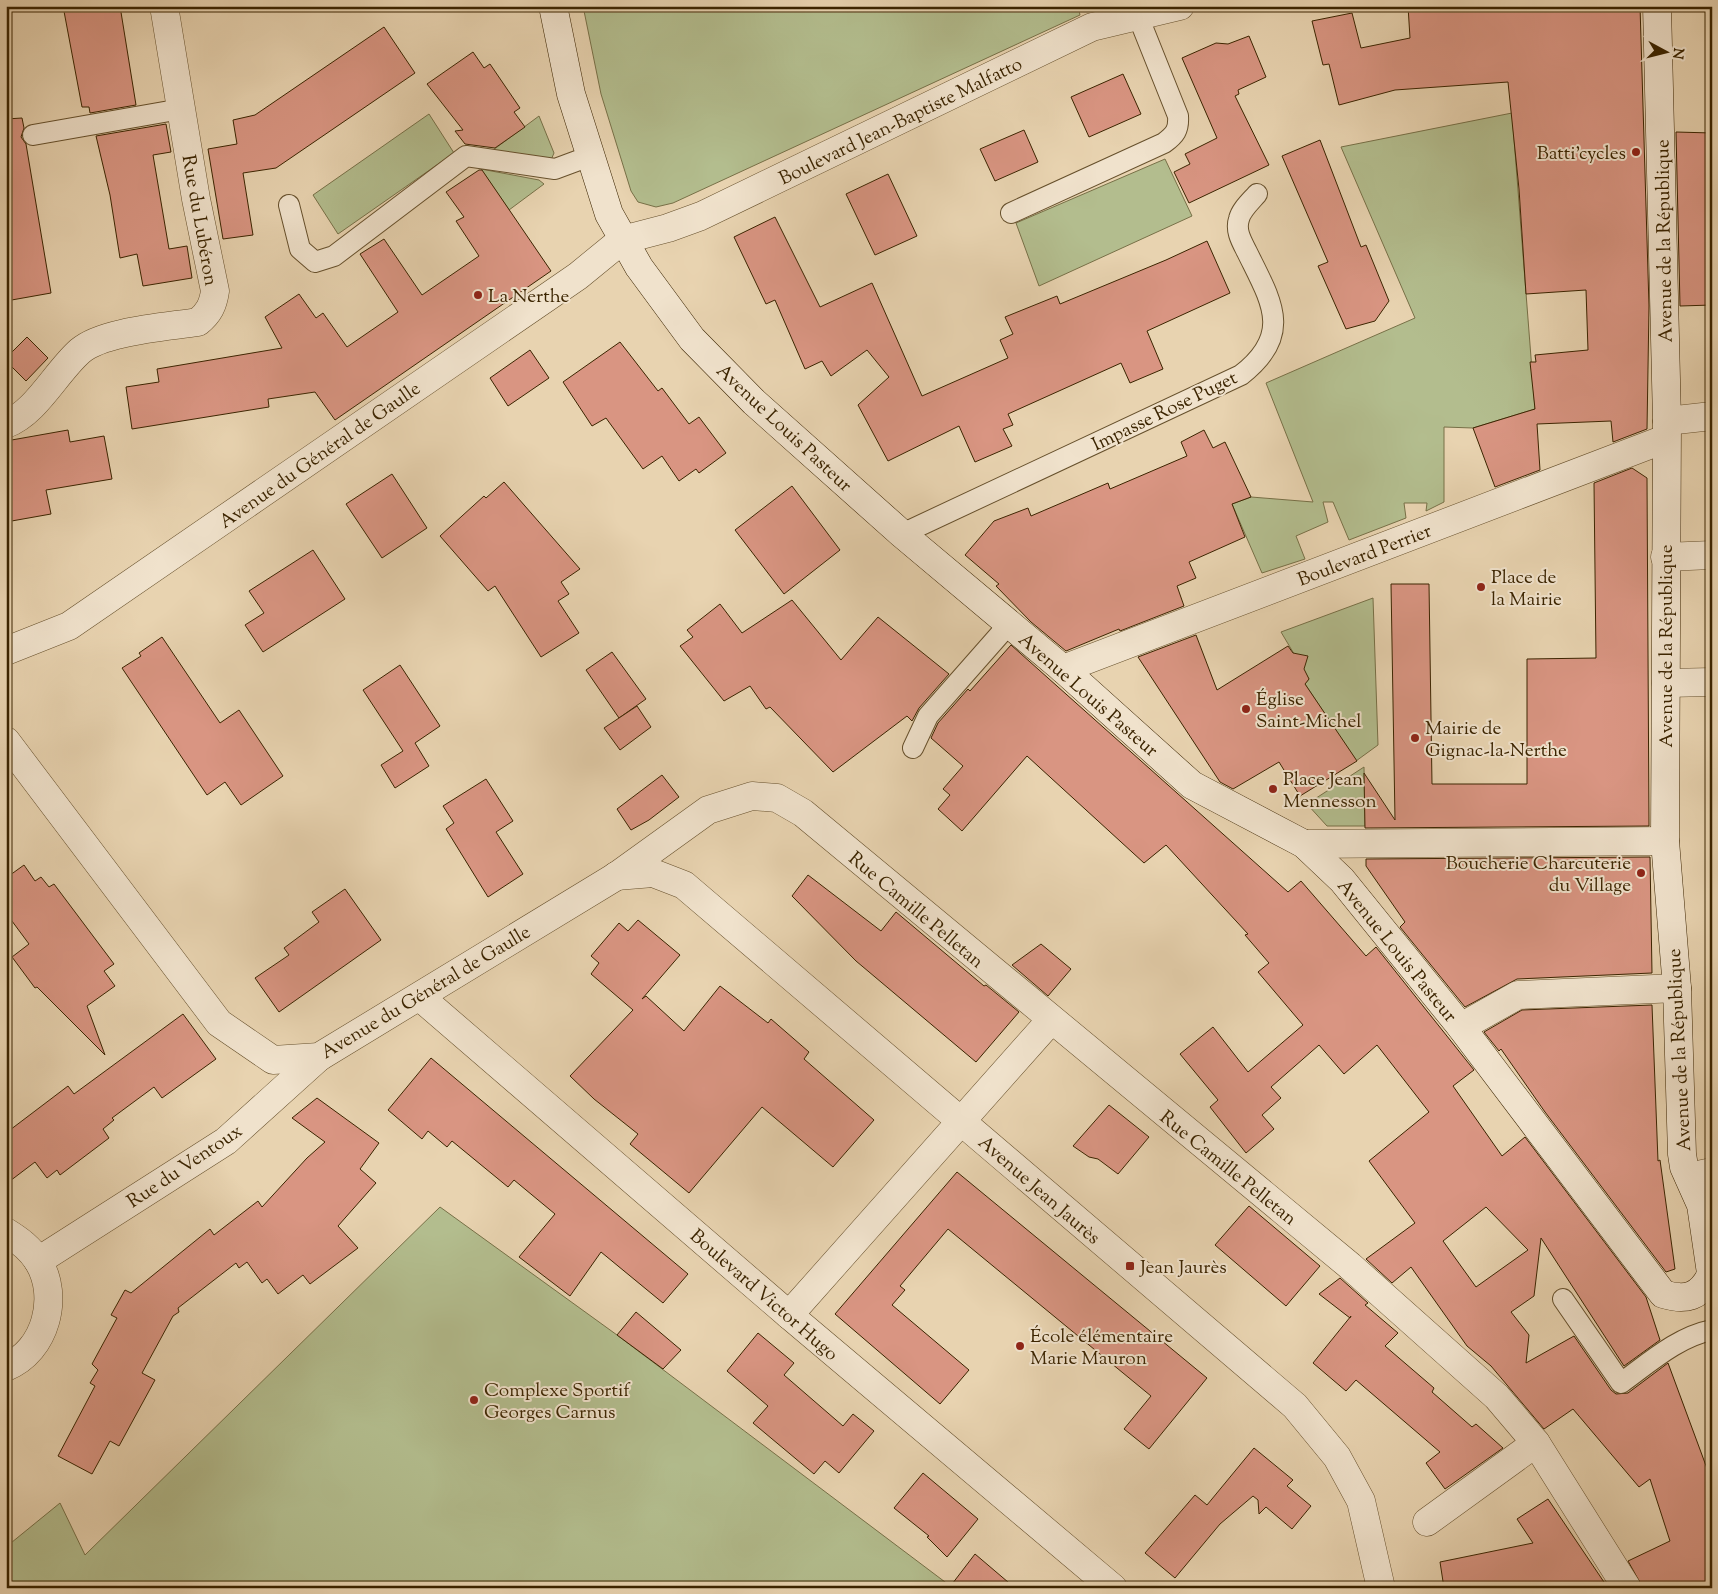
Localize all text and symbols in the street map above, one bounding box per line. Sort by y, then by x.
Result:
north arrow [1640,28,1690,78]
text: N [1666,47,1688,60]
street label: Boulevard Jean-Baptiste Malfatto [775,51,1027,193]
street label: Avenue de la République [1650,139,1681,343]
place label: Batti'cycles [1537,141,1626,168]
marker: Batti'cycles [1630,146,1642,158]
street label: Rue du Lubéron [174,153,223,288]
place label: La Nerthe [488,284,570,311]
marker: La Nerthe [472,289,484,301]
street label: Avenue Louis Pasteur [709,358,857,499]
street label: Impasse Rose Puget [1088,365,1243,459]
street label: Avenue du Général de Gaulle [214,376,427,536]
street label: Boulevard Perrier [1294,518,1436,594]
street label: Avenue de la République [1654,544,1681,748]
place label: Place de la Mairie [1491,565,1562,614]
marker: Place de la Mairie [1475,581,1487,593]
street label: Avenue Louis Pasteur [1012,628,1163,764]
place label: Église Saint-Michel [1256,687,1361,736]
marker: Église Saint-Michel [1240,703,1252,715]
place label: Mairie de Gignac-la-Nerthe [1425,716,1567,765]
marker: Mairie de Gignac-la-Nerthe [1409,732,1421,744]
place label: Place Jean Mennesson [1283,767,1377,816]
marker: Place Jean Mennesson [1267,783,1279,795]
street label: Rue Camille Pelletan [842,846,989,976]
place label: Boucherie Charcuterie du Village [1446,851,1631,900]
marker: Boucherie Charcuterie du Village [1635,867,1647,879]
street label: Avenue Louis Pasteur [1330,874,1462,1029]
street label: Avenue du Général de Gaulle [316,920,536,1067]
street label: Avenue de la République [1662,948,1699,1152]
street label: Rue Camille Pelletan [1153,1105,1302,1233]
street label: Rue du Ventoux [122,1118,249,1216]
street label: Avenue Jean Jaurès [971,1130,1105,1252]
street label: Boulevard Victor Hugo [683,1224,844,1368]
place label: Jean Jaurès [1139,1255,1227,1282]
marker: Jean Jaurès [1124,1260,1136,1272]
place label: École élémentaire Marie Mauron [1030,1324,1173,1373]
marker: École élémentaire Marie Mauron [1014,1340,1026,1352]
place label: Complexe Sportif Georges Carnus [484,1378,631,1427]
marker: Complexe Sportif Georges Carnus [468,1394,480,1406]

